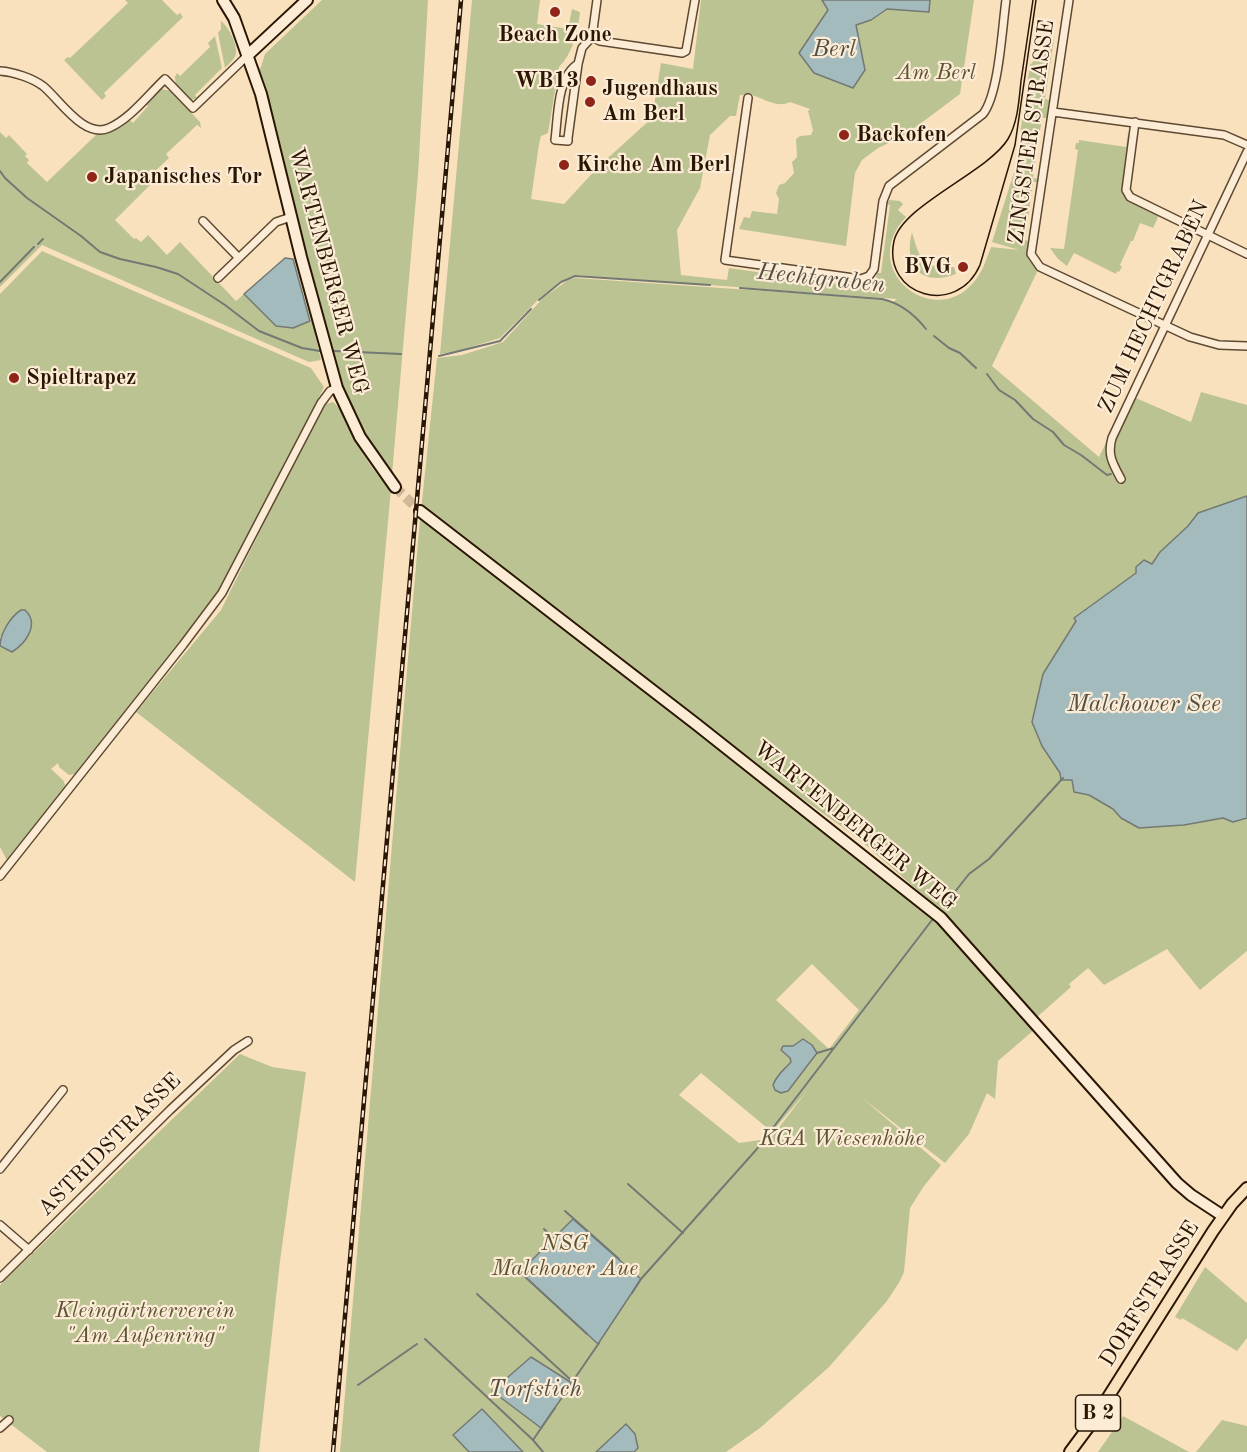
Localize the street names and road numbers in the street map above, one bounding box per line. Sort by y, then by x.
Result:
street label: ZINGSTER STRASSE [1003,18,1061,246]
street label: WARTENBERGER WEG [282,145,374,397]
street label: ZUM HECHTGRABEN [1093,196,1215,418]
street label: WARTENBERGER WEG [748,736,962,916]
street label: ASTRIDSTRASSE [33,1068,187,1222]
street label: DORFSTRASSE [1094,1216,1206,1372]
road number: B 2 [1076,1395,1120,1431]

